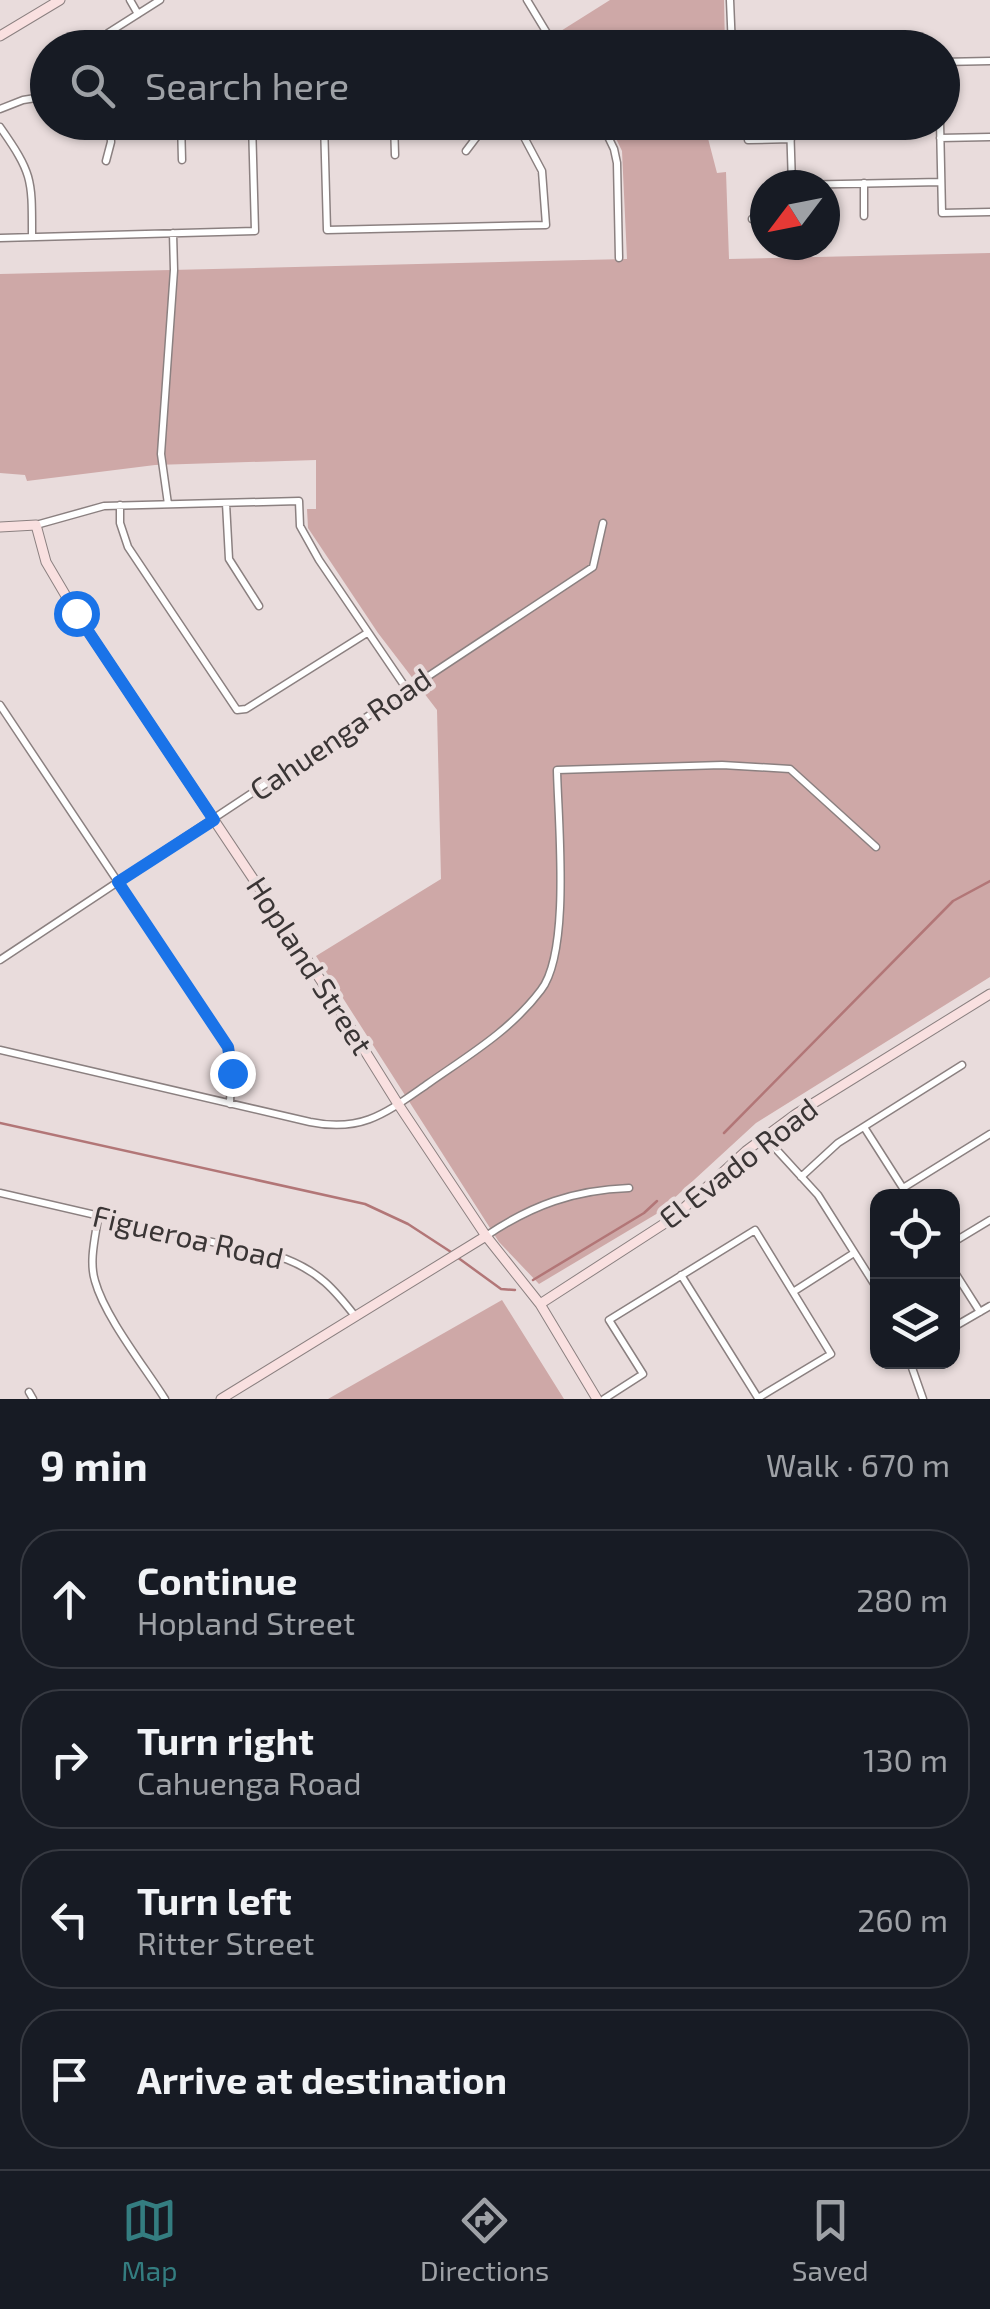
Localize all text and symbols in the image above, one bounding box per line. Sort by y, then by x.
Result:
search box [30,30,960,140]
icon: search [65,58,120,113]
text: Search here [145,62,349,108]
north arrow [750,170,840,260]
route start [54,591,100,637]
street label: Cahuenga Road [243,660,437,807]
street label: Hopland Street [240,869,381,1060]
route end [210,1051,256,1097]
street label: El Evado Road [652,1090,824,1235]
map controls [870,1189,960,1369]
button: locate [870,1189,960,1279]
street label: Figueroa Road [90,1197,287,1275]
button: layers [870,1279,960,1369]
text: 9 min [40,1439,148,1489]
text: Walk · 670 m [766,1445,950,1483]
text: Continue [137,1557,297,1603]
icon: ahead [42,1572,97,1627]
text: 280 m [856,1580,948,1618]
text: Hopland Street [137,1603,355,1641]
text: Turn right [137,1717,314,1763]
icon: right [42,1732,97,1787]
text: 130 m [863,1740,948,1778]
text: Cahuenga Road [137,1763,362,1801]
text: Turn left [137,1877,292,1923]
icon: left [42,1892,97,1947]
text: 260 m [857,1900,948,1938]
text: Ritter Street [137,1923,315,1961]
icon: arrive [42,2052,97,2107]
text: Arrive at destination [137,2056,507,2102]
tab: Map [121,2193,177,2287]
tab: Directions [420,2193,549,2287]
tab: Saved [792,2193,869,2287]

